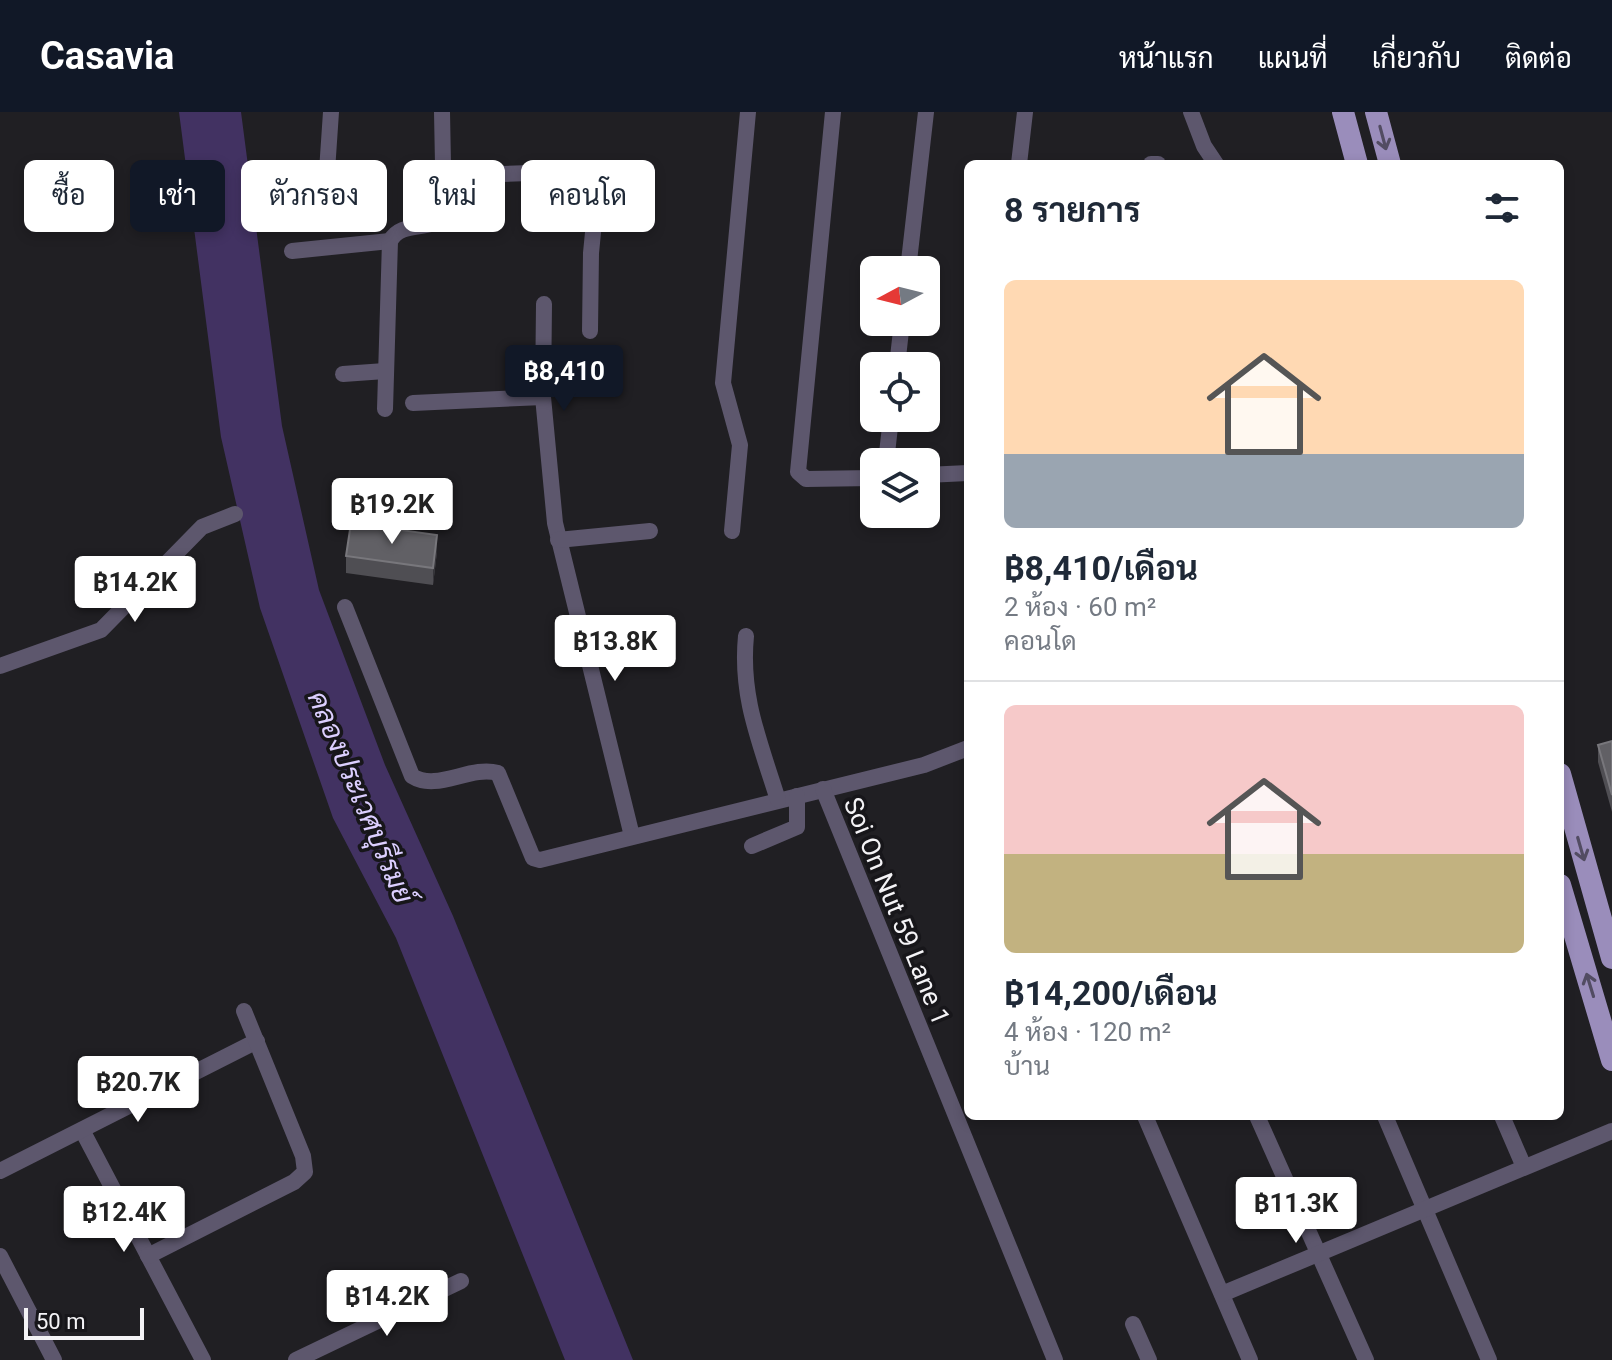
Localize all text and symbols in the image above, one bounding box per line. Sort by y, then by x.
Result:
text: Casavia [40,34,174,78]
text: หน้าแรก [1119,42,1214,75]
text: แผนที่ [1258,42,1328,75]
text: เกี่ยวกับ [1372,42,1461,75]
text: ติดต่อ [1505,42,1572,75]
one-way arrow [1376,125,1391,150]
chip: ซื้อ [24,160,114,232]
chip: เช่า [130,160,225,232]
chip: ตัวกรอง [241,160,387,232]
chip: ใหม่ [403,160,505,232]
chip: คอนโด [521,160,655,232]
icon: filters [1480,186,1524,230]
text: 8 รายการ [1004,190,1141,230]
north arrow [860,256,940,336]
map controls [860,256,940,528]
icon: home [1192,332,1336,476]
pin: ฿8,410 [499,345,629,413]
button: locate [860,352,940,432]
text: ฿8,410 [523,356,605,386]
button: layers [860,448,940,528]
pin: ฿19.2K [327,478,457,546]
text: ฿19.2K [350,489,434,519]
text: ฿8,410/เดือน [1004,548,1198,588]
pin: ฿14.2K [70,556,200,624]
text: ฿14.2K [93,567,177,597]
text: 2 ห้อง · 60 m² [1004,592,1156,622]
pin: ฿13.8K [550,615,680,683]
text: ฿13.8K [573,626,657,656]
text: คอนโด [1004,626,1077,656]
water label: คลองประเวศบุรีรมย์ [298,685,424,913]
icon: home [1192,757,1336,901]
street label: Soi On Nut 59 Lane 1 [838,793,956,1029]
one-way arrow [1574,836,1589,862]
text: ฿14,200/เดือน [1004,973,1218,1013]
one-way arrow [1582,973,1596,998]
text: 4 ห้อง · 120 m² [1004,1017,1171,1047]
text: บ้าน [1004,1051,1050,1081]
pin: ฿20.7K [73,1056,203,1124]
text: ฿20.7K [96,1067,180,1097]
pin: ฿11.3K [1231,1177,1361,1245]
pin: ฿12.4K [59,1186,189,1254]
text: ฿11.3K [1254,1188,1338,1218]
text: ฿12.4K [82,1197,166,1227]
pin: ฿14.2K [322,1270,452,1338]
text: ฿14.2K [345,1281,429,1311]
scale bar [24,1304,144,1340]
text: 50 m [36,1309,85,1334]

